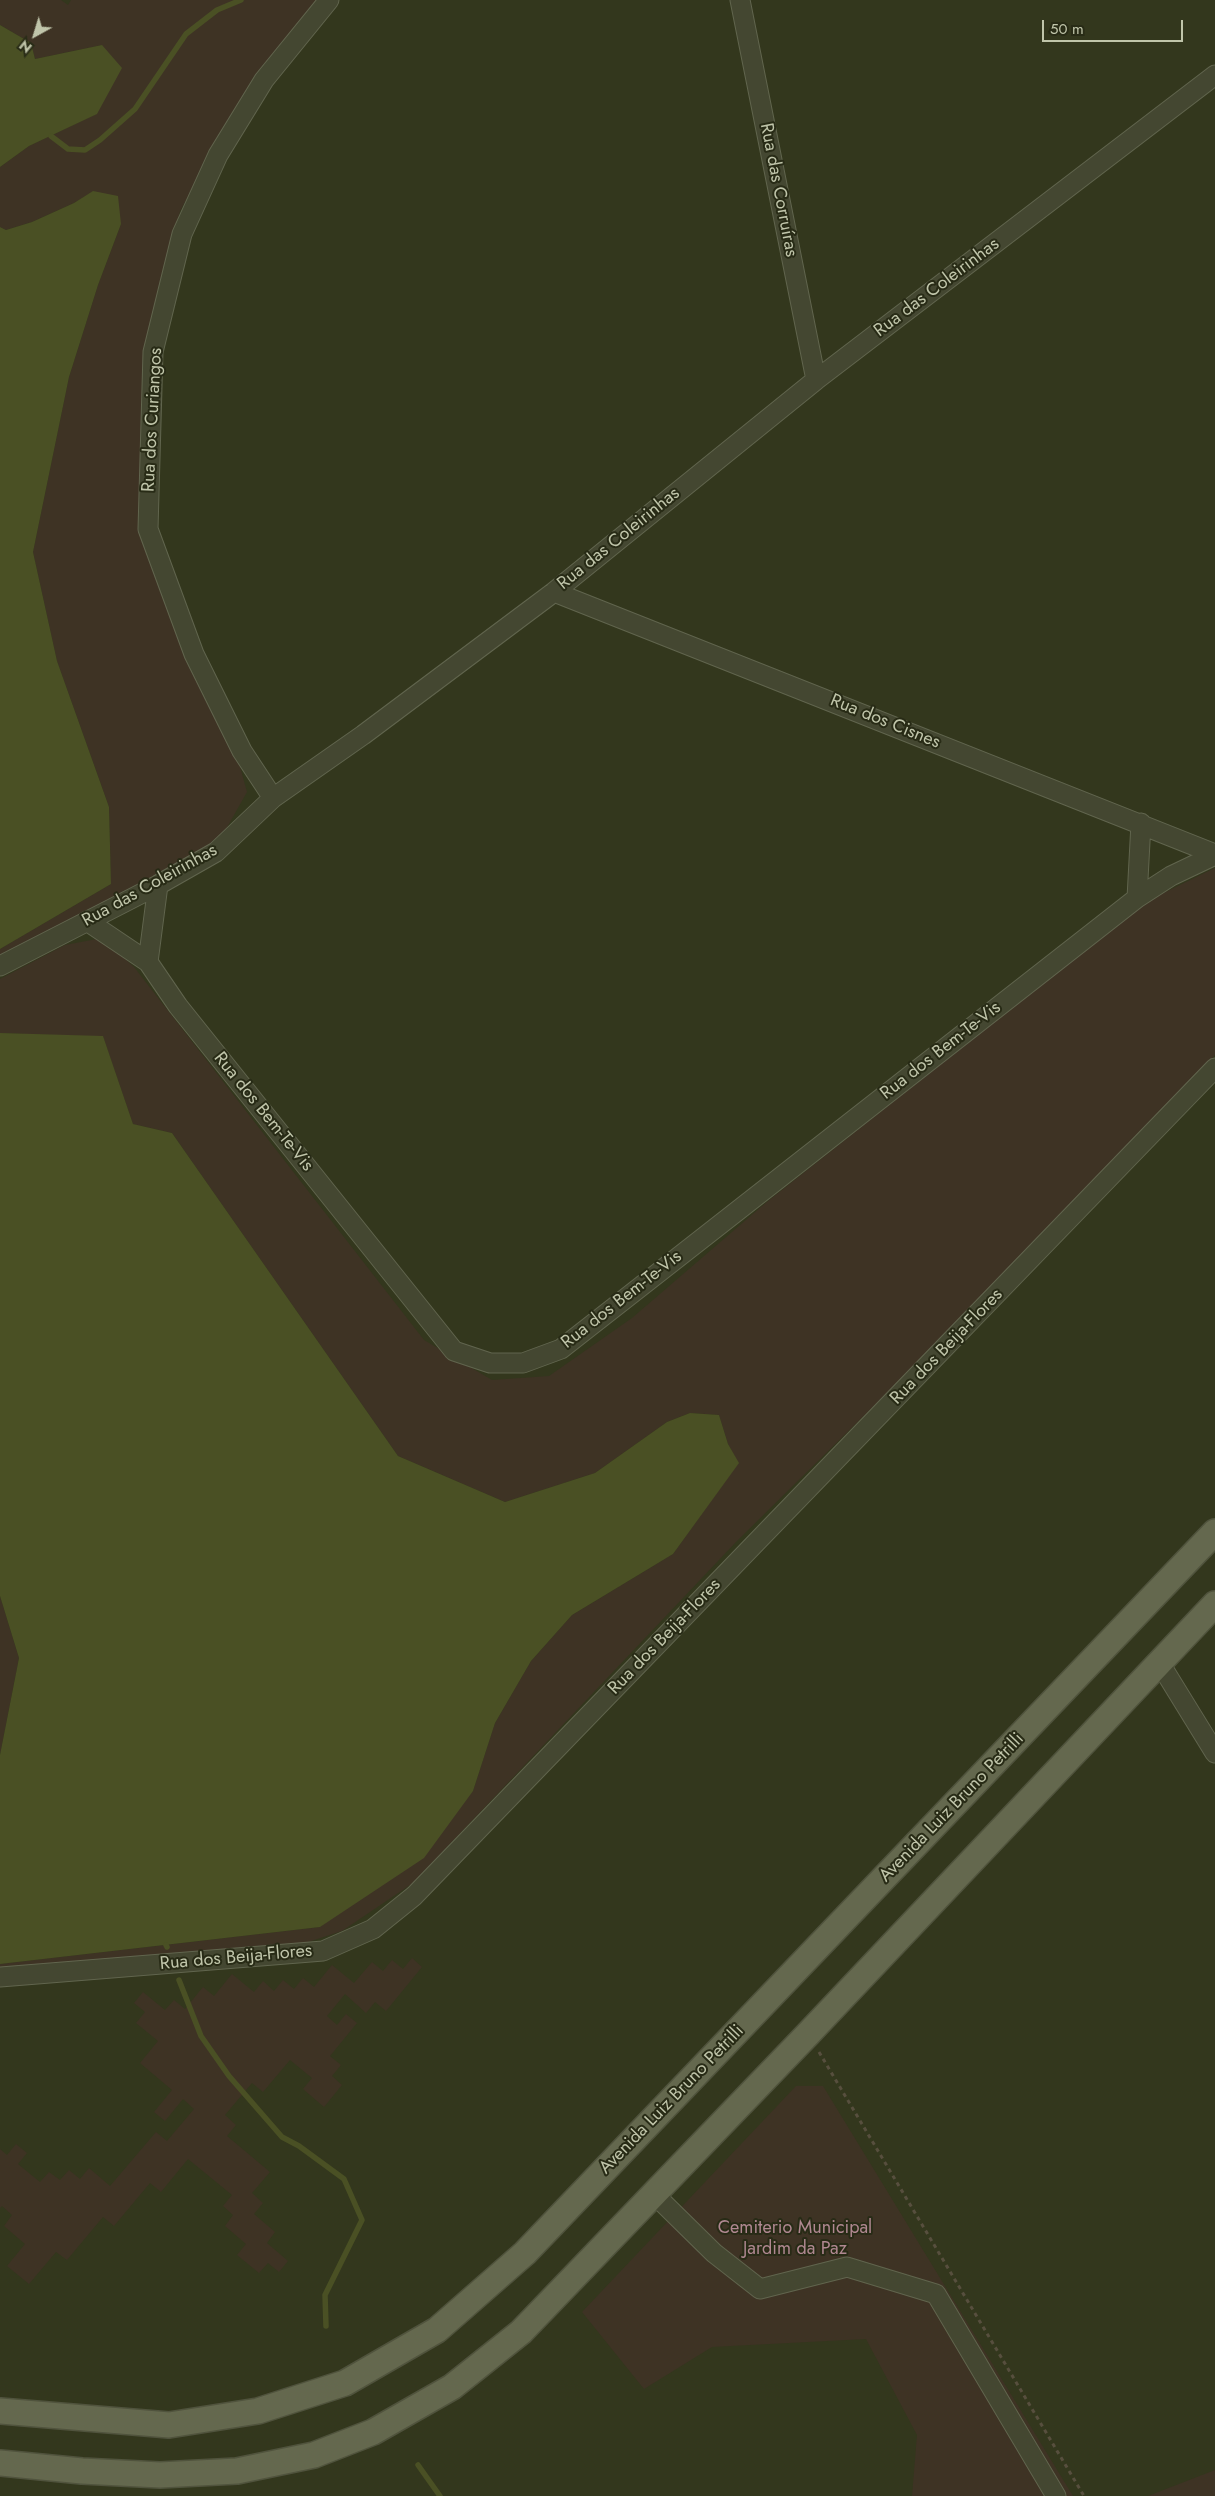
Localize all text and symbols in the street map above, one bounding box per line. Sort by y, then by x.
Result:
north arrow [10,10,60,60]
scale bar [1045,10,1186,42]
text: 50 m [1050,18,1084,40]
text: N [15,35,36,58]
street label: Rua das Corruíras [754,121,802,259]
street label: Rua das Coleirinhas [870,234,1004,342]
street label: Rua dos Curiangos [138,347,168,493]
street label: Rua das Coleirinhas [554,483,684,595]
street label: Rua dos Cisnes [827,690,943,754]
street label: Rua das Coleirinhas [79,840,221,932]
street label: Rua dos Bem-Te-Vis [876,997,1006,1105]
street label: Rua dos Bem-Te-Vis [208,1048,318,1176]
street label: Rua dos Bem-Te-Vis [557,1246,687,1354]
street label: Rua dos Beija-Flores [886,1285,1008,1409]
street label: Rua dos Beija-Flores [604,1575,726,1699]
street label: Avenida Luiz Bruno Petrilli [875,1729,1029,1887]
street label: Rua dos Beija-Flores [159,1941,313,1975]
street label: Avenida Luiz Bruno Petrilli [595,2021,749,2179]
park label: Cemiterio Municipal Jardim da Paz [718,2218,872,2260]

